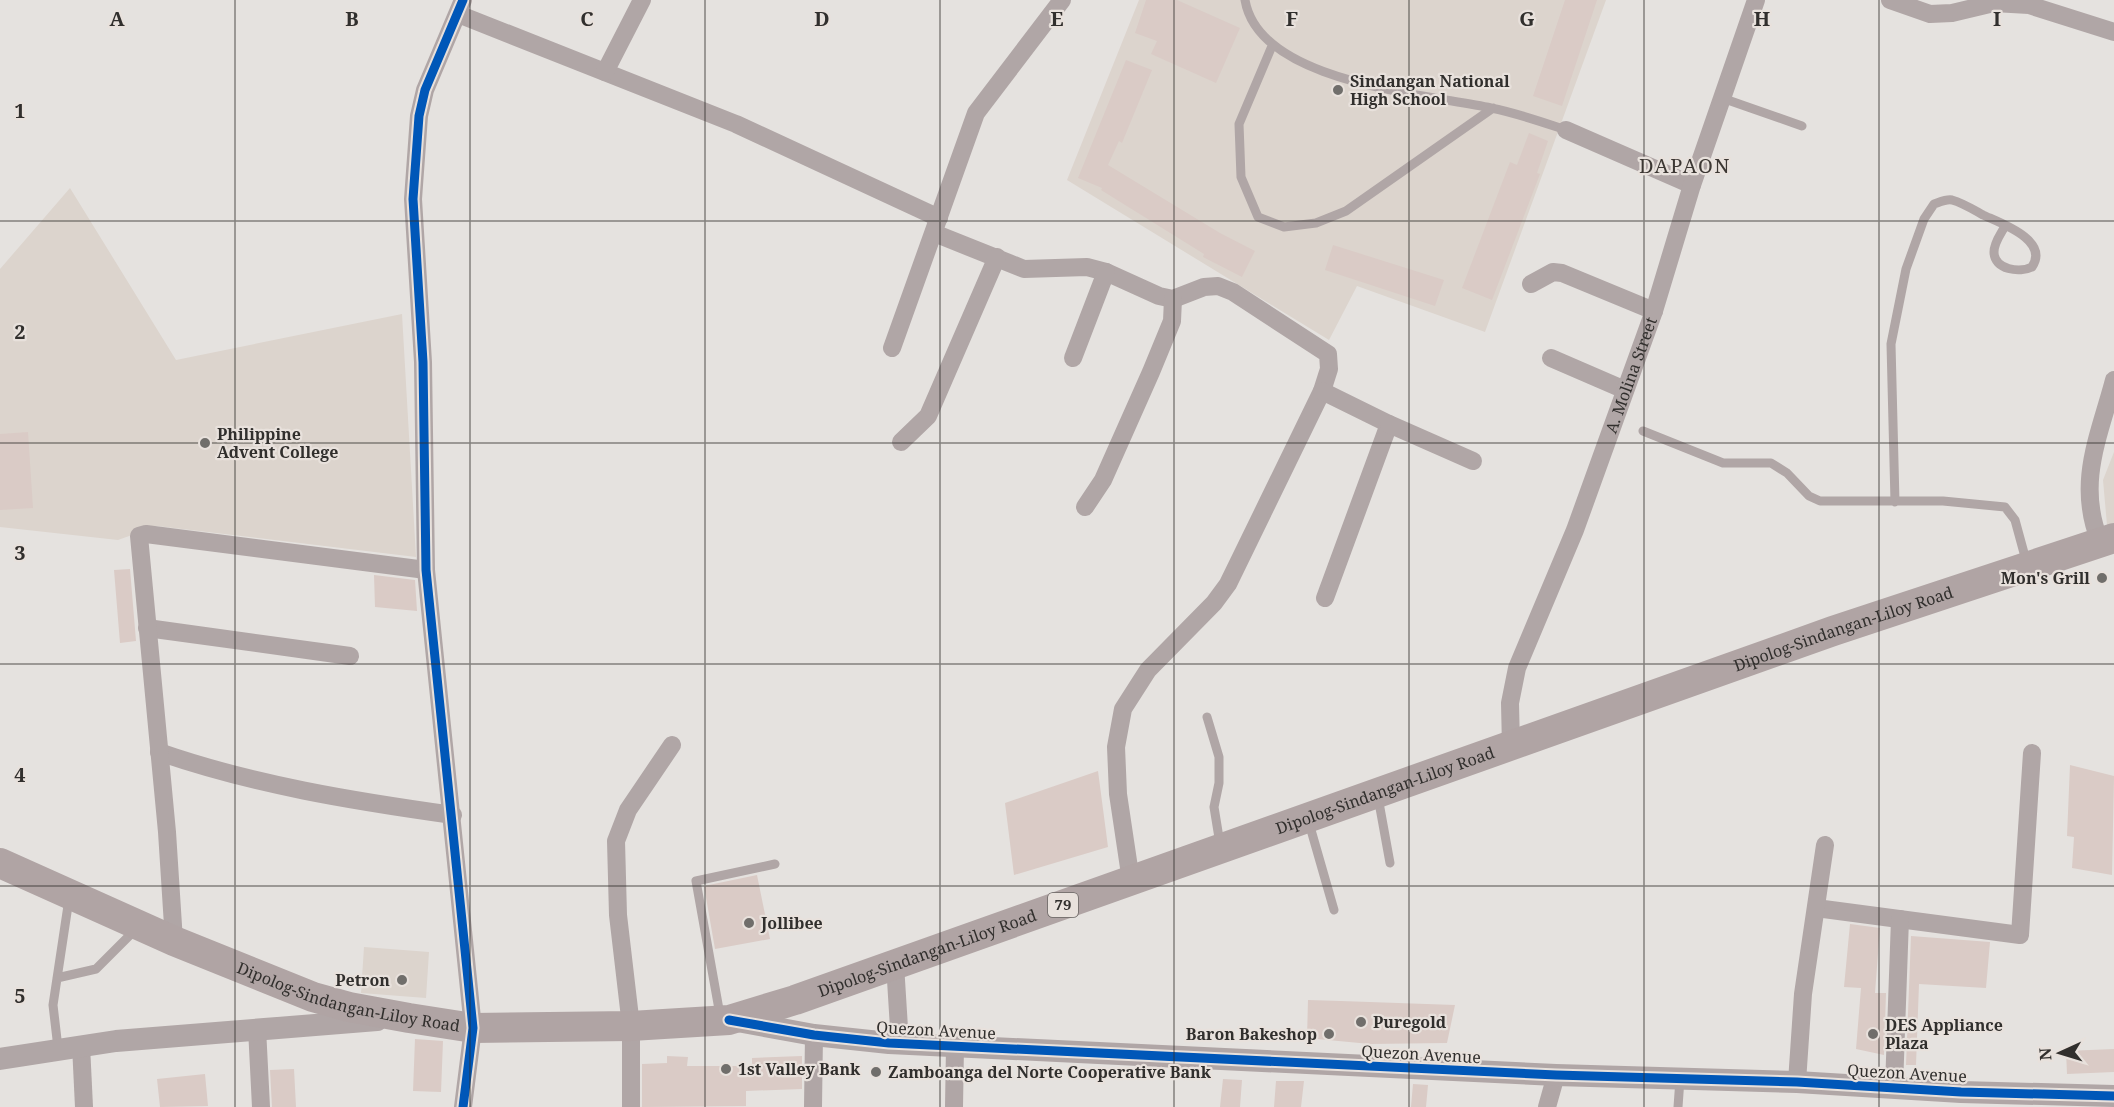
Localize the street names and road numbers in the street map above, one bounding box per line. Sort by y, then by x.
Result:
street label: A. Molina Street [1600,314,1662,436]
street label: Dipolog-Sindangan-Liloy Road [1731,581,1956,676]
street label: Dipolog-Sindangan-Liloy Road [1273,741,1498,839]
road number: 79 [1048,893,1078,917]
street label: Dipolog-Sindangan-Liloy Road [815,904,1040,1002]
street label: Dipolog-Sindangan-Liloy Road [234,957,462,1037]
street label: Quezon Avenue [876,1016,996,1044]
street label: Quezon Avenue [1361,1040,1481,1068]
street label: Quezon Avenue [1847,1059,1967,1087]

